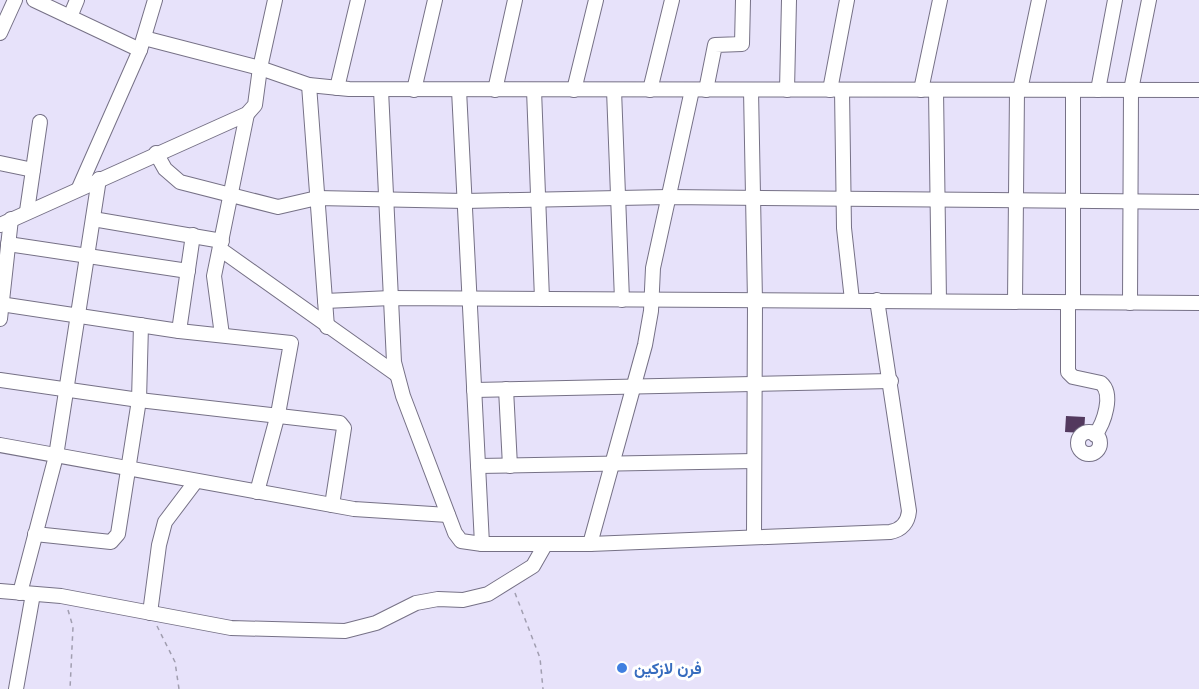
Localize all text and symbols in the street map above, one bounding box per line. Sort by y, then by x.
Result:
place label: فرن لازكين [634,657,702,679]
marker: فرن لازكين [615,661,629,675]

